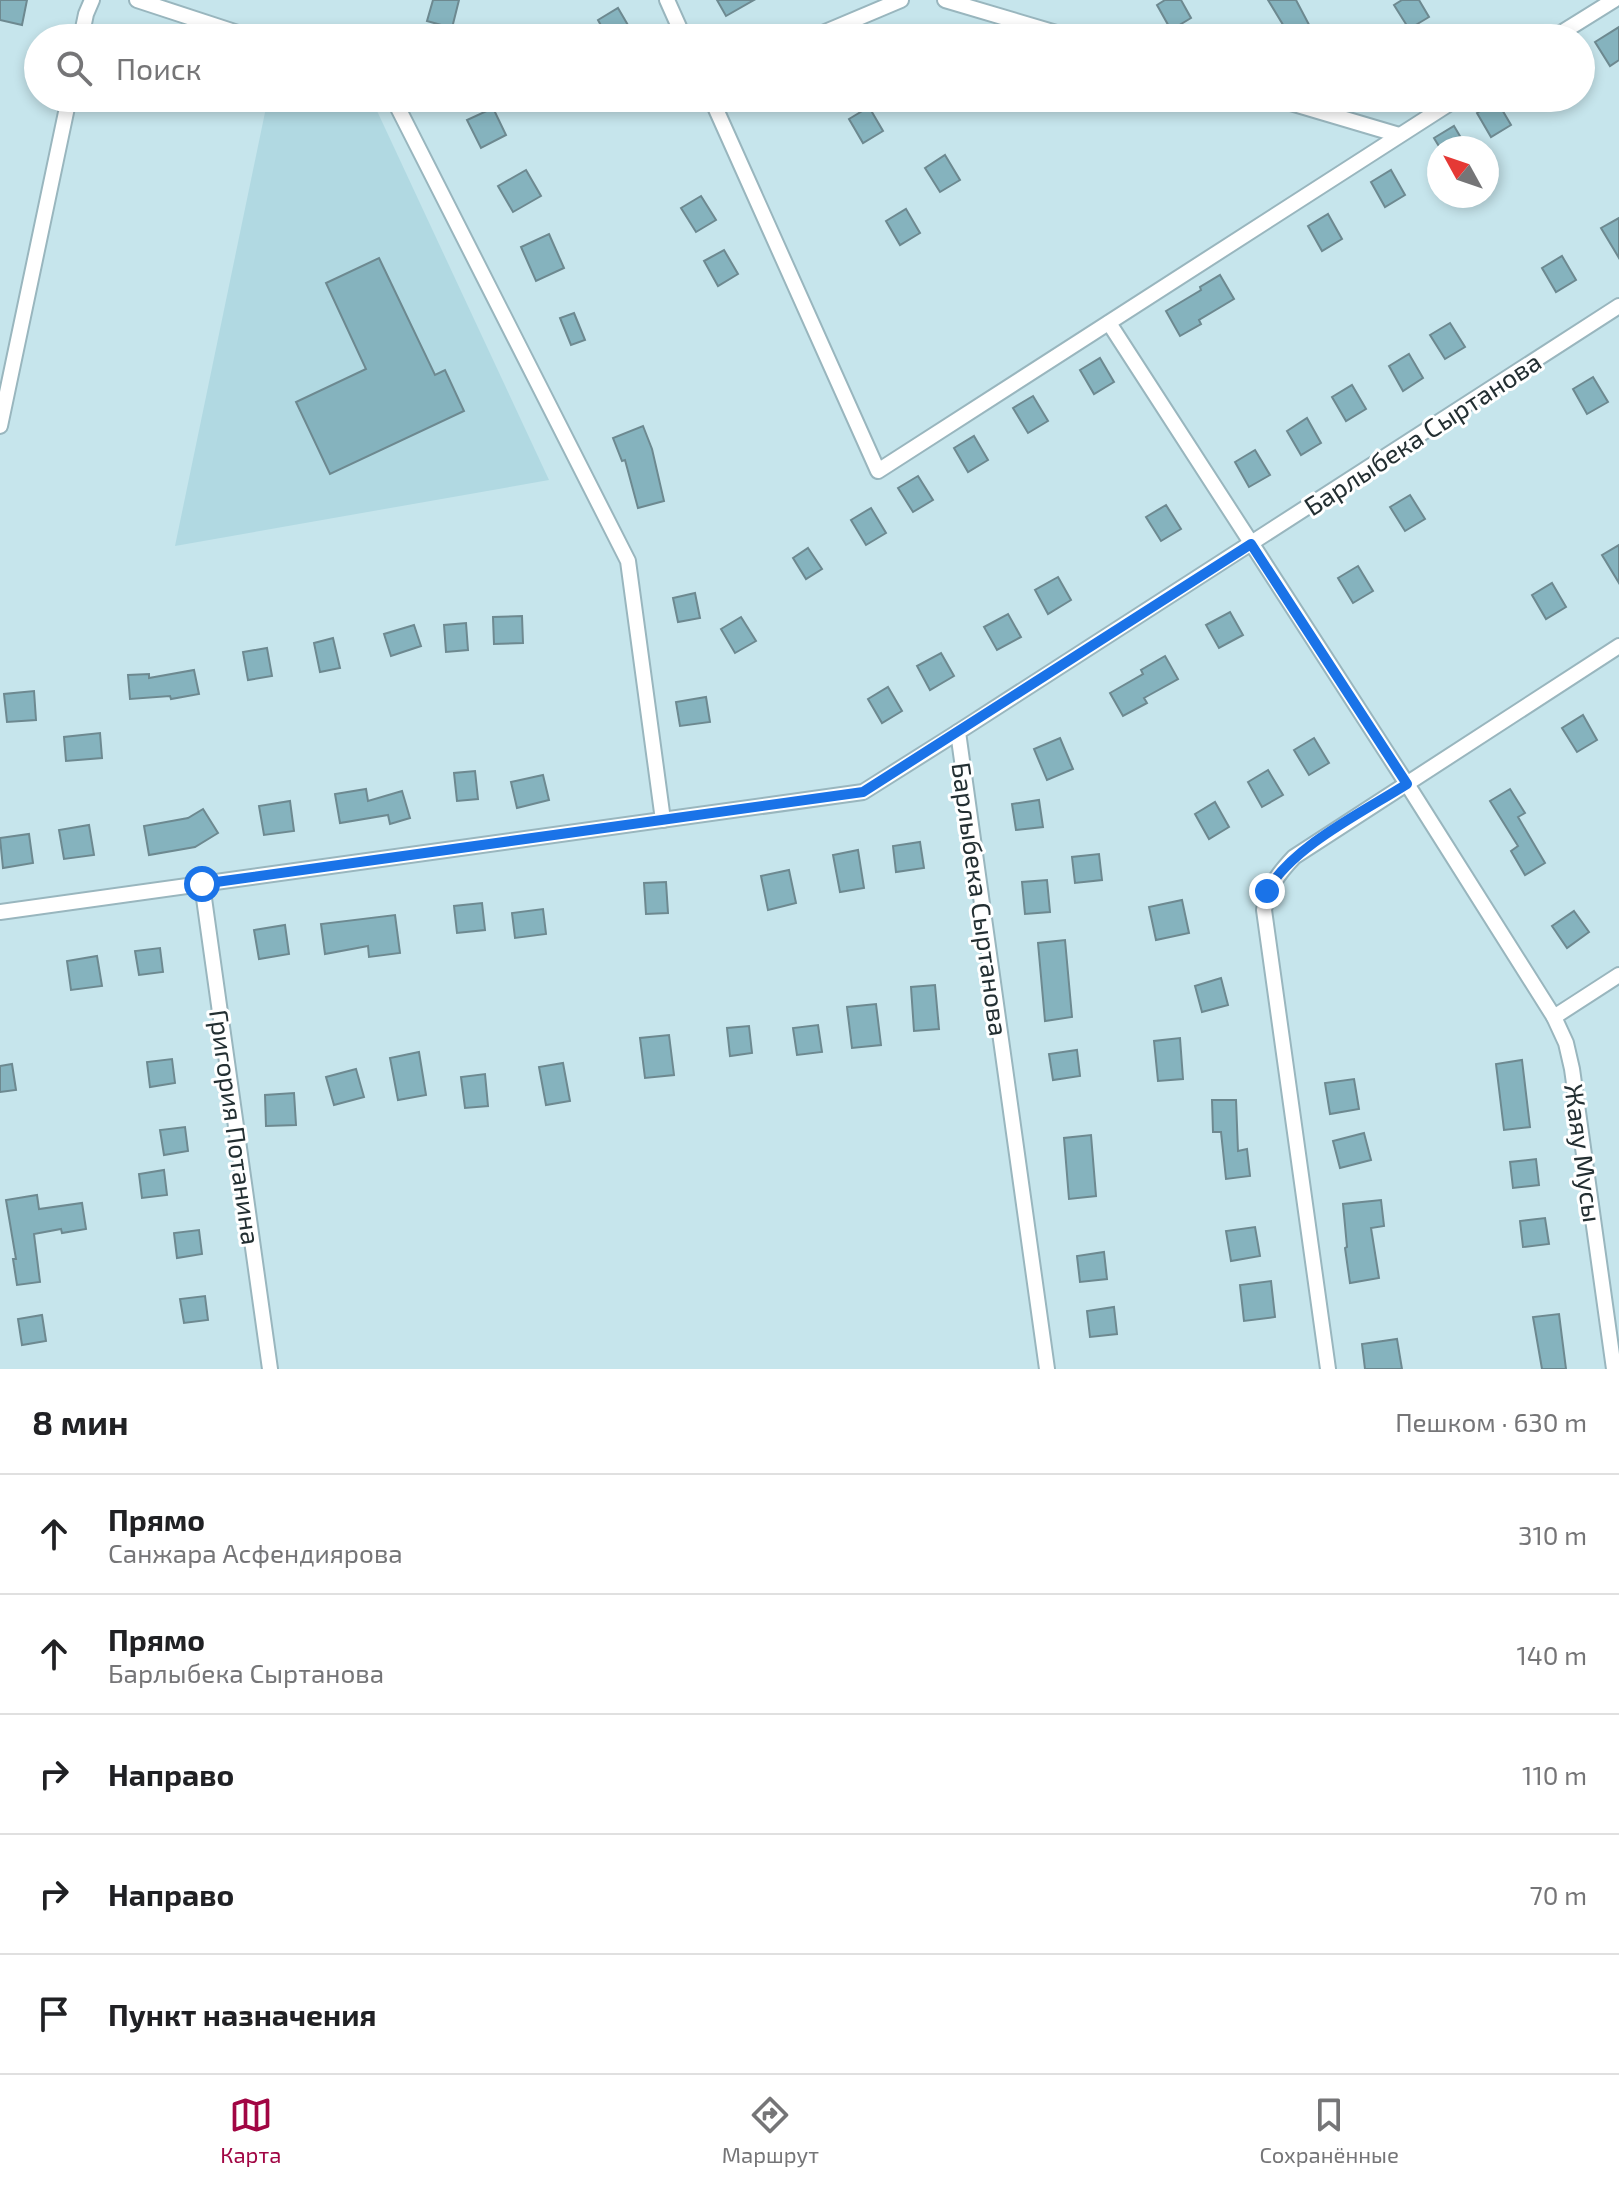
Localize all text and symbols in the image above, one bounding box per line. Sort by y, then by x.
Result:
search box [24,24,1595,112]
icon: search [52,46,96,90]
text: Поиск [116,50,202,86]
north arrow [1427,136,1499,208]
street label: Барлыбека Сыртанова [1298,345,1546,521]
street label: Барлыбека Сыртанова [946,760,1016,1038]
route start [184,866,220,902]
route end [1249,873,1285,909]
street label: Григория Потанина [204,1007,268,1247]
street label: Жаяу Мусы [1558,1082,1609,1224]
text: 8 мин [32,1401,129,1442]
text: Пешком · 630 m [1395,1406,1587,1437]
text: Прямо [108,1501,205,1537]
icon: ahead [32,1512,76,1556]
text: 310 m [1518,1519,1587,1550]
text: Санжара Асфендиярова [108,1537,403,1568]
text: Прямо [108,1621,205,1657]
icon: ahead [32,1632,76,1676]
text: 140 m [1516,1639,1587,1670]
text: Барлыбека Сыртанова [108,1657,384,1688]
icon: right [32,1752,76,1796]
text: Направо [108,1756,234,1792]
text: 110 m [1522,1759,1587,1790]
icon: right [32,1872,76,1916]
text: Направо [108,1876,234,1912]
text: 70 m [1529,1879,1587,1910]
icon: arrive [32,1992,76,2036]
text: Пункт назначения [108,1996,376,2032]
tab: Карта [220,2093,281,2167]
tab: Маршрут [722,2093,819,2167]
tab: Сохранённые [1259,2093,1399,2167]

